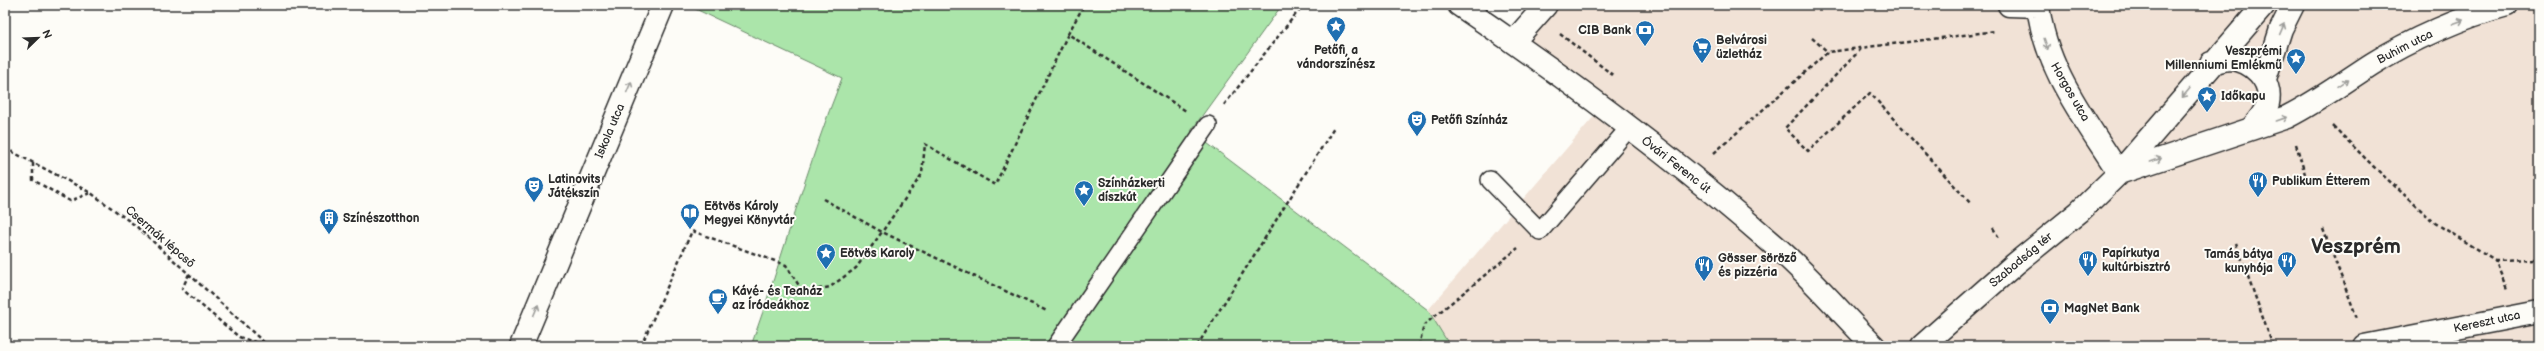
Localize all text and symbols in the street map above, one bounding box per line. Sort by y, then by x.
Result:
place icon: Petőfi, a vándorszínész [1325,15,1347,43]
north arrow [18,18,58,58]
one-way arrow [2451,18,2463,26]
bank icon: CIB Bank [1634,19,1656,47]
place label: CIB Bank [1578,23,1632,38]
one-way arrow [2278,23,2286,35]
street label: Buhim utca [2375,26,2436,67]
text: N [39,28,54,41]
place label: Belvárosi üzletház [1716,33,1767,62]
supermarket icon: Belvárosi üzletház [1691,36,1713,64]
one-way arrow [2043,38,2051,50]
place label: Petőfi, a vándorszínész [1296,43,1375,72]
place label: Veszprémi Millenniumi Emlékmű [2165,44,2282,73]
place icon: Veszprémi Millenniumi Emlékmű [2285,47,2307,75]
street label: Horgos utca [2047,60,2093,124]
one-way arrow [2337,79,2348,87]
one-way arrow [626,81,633,93]
place icon: Időkapu [2196,85,2218,113]
one-way arrow [2182,88,2191,98]
place label: Időkapu [2221,89,2266,104]
street label: Iskola utca [592,101,628,161]
theatre icon: Petőfi Színház [1406,109,1428,137]
place label: Petőfi Színház [1431,113,1508,128]
one-way arrow [2275,115,2288,122]
street label: Óvári Ferenc út [1638,132,1715,197]
one-way arrow [2149,156,2162,163]
restaurant icon: Publikum Étterem [2247,170,2269,198]
place label: Latinovits Játékszín [548,172,601,201]
place label: Publikum Étterem [2272,172,2370,189]
theatre icon: Latinovits Játékszín [523,175,545,203]
place label: Színházkerti díszkút [1098,176,1165,205]
place icon: Színházkerti díszkút [1073,179,1095,207]
place label: Eötvös Károly Megyei Könyvtár [704,199,795,228]
library icon: Eötvös Károly Megyei Könyvtár [679,202,701,230]
street label: Csermák lépcső [122,203,198,271]
building icon: Színészotthon [318,207,340,235]
place label: Színészotthon [343,211,420,226]
street label: Szabadság tér [1986,229,2056,291]
district label: Veszprém [2311,235,2401,259]
place icon: Eötvös Karoly [815,242,837,270]
place label: Eötvös Karoly [840,246,915,261]
place label: Papírkutya kultúrbisztró [2102,246,2171,275]
place label: Tamás bátya kunyhója [2204,247,2273,276]
restaurant icon: Papírkutya kultúrbisztró [2077,249,2099,277]
restaurant icon: Tamás bátya kunyhója [2276,250,2298,278]
place label: Gösser söröző és pizzéria [1718,251,1797,280]
restaurant icon: Gösser söröző és pizzéria [1693,254,1715,282]
place label: Kávé- és Teaház az Íródeákhoz [732,284,822,313]
cafe icon: Kávé- és Teaház az Íródeákhoz [707,287,729,315]
bank icon: MagNet Bank [2039,297,2061,325]
place label: MagNet Bank [2064,301,2140,316]
one-way arrow [532,304,540,316]
street label: Kereszt utca [2452,308,2522,336]

